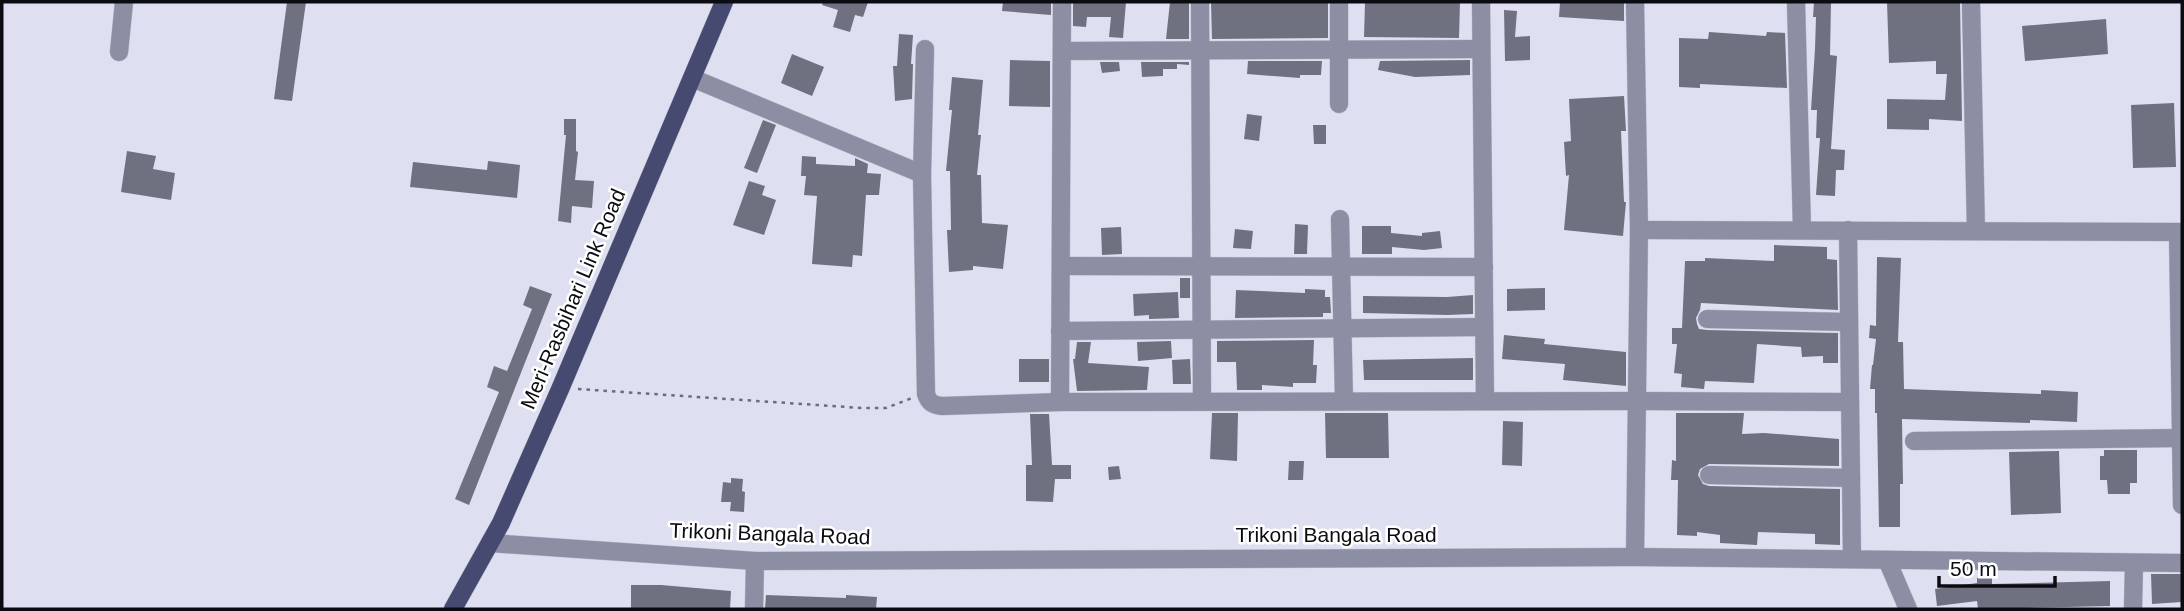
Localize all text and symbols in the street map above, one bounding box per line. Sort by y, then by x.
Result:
street label: Meri-Rasbihari Link Road [516,185,629,412]
street label: Trikoni Bangala Road [669,518,871,549]
street label: Trikoni Bangala Road [1235,523,1437,546]
scale bar [1939,544,2054,588]
text: 50 m [1950,557,1997,580]

